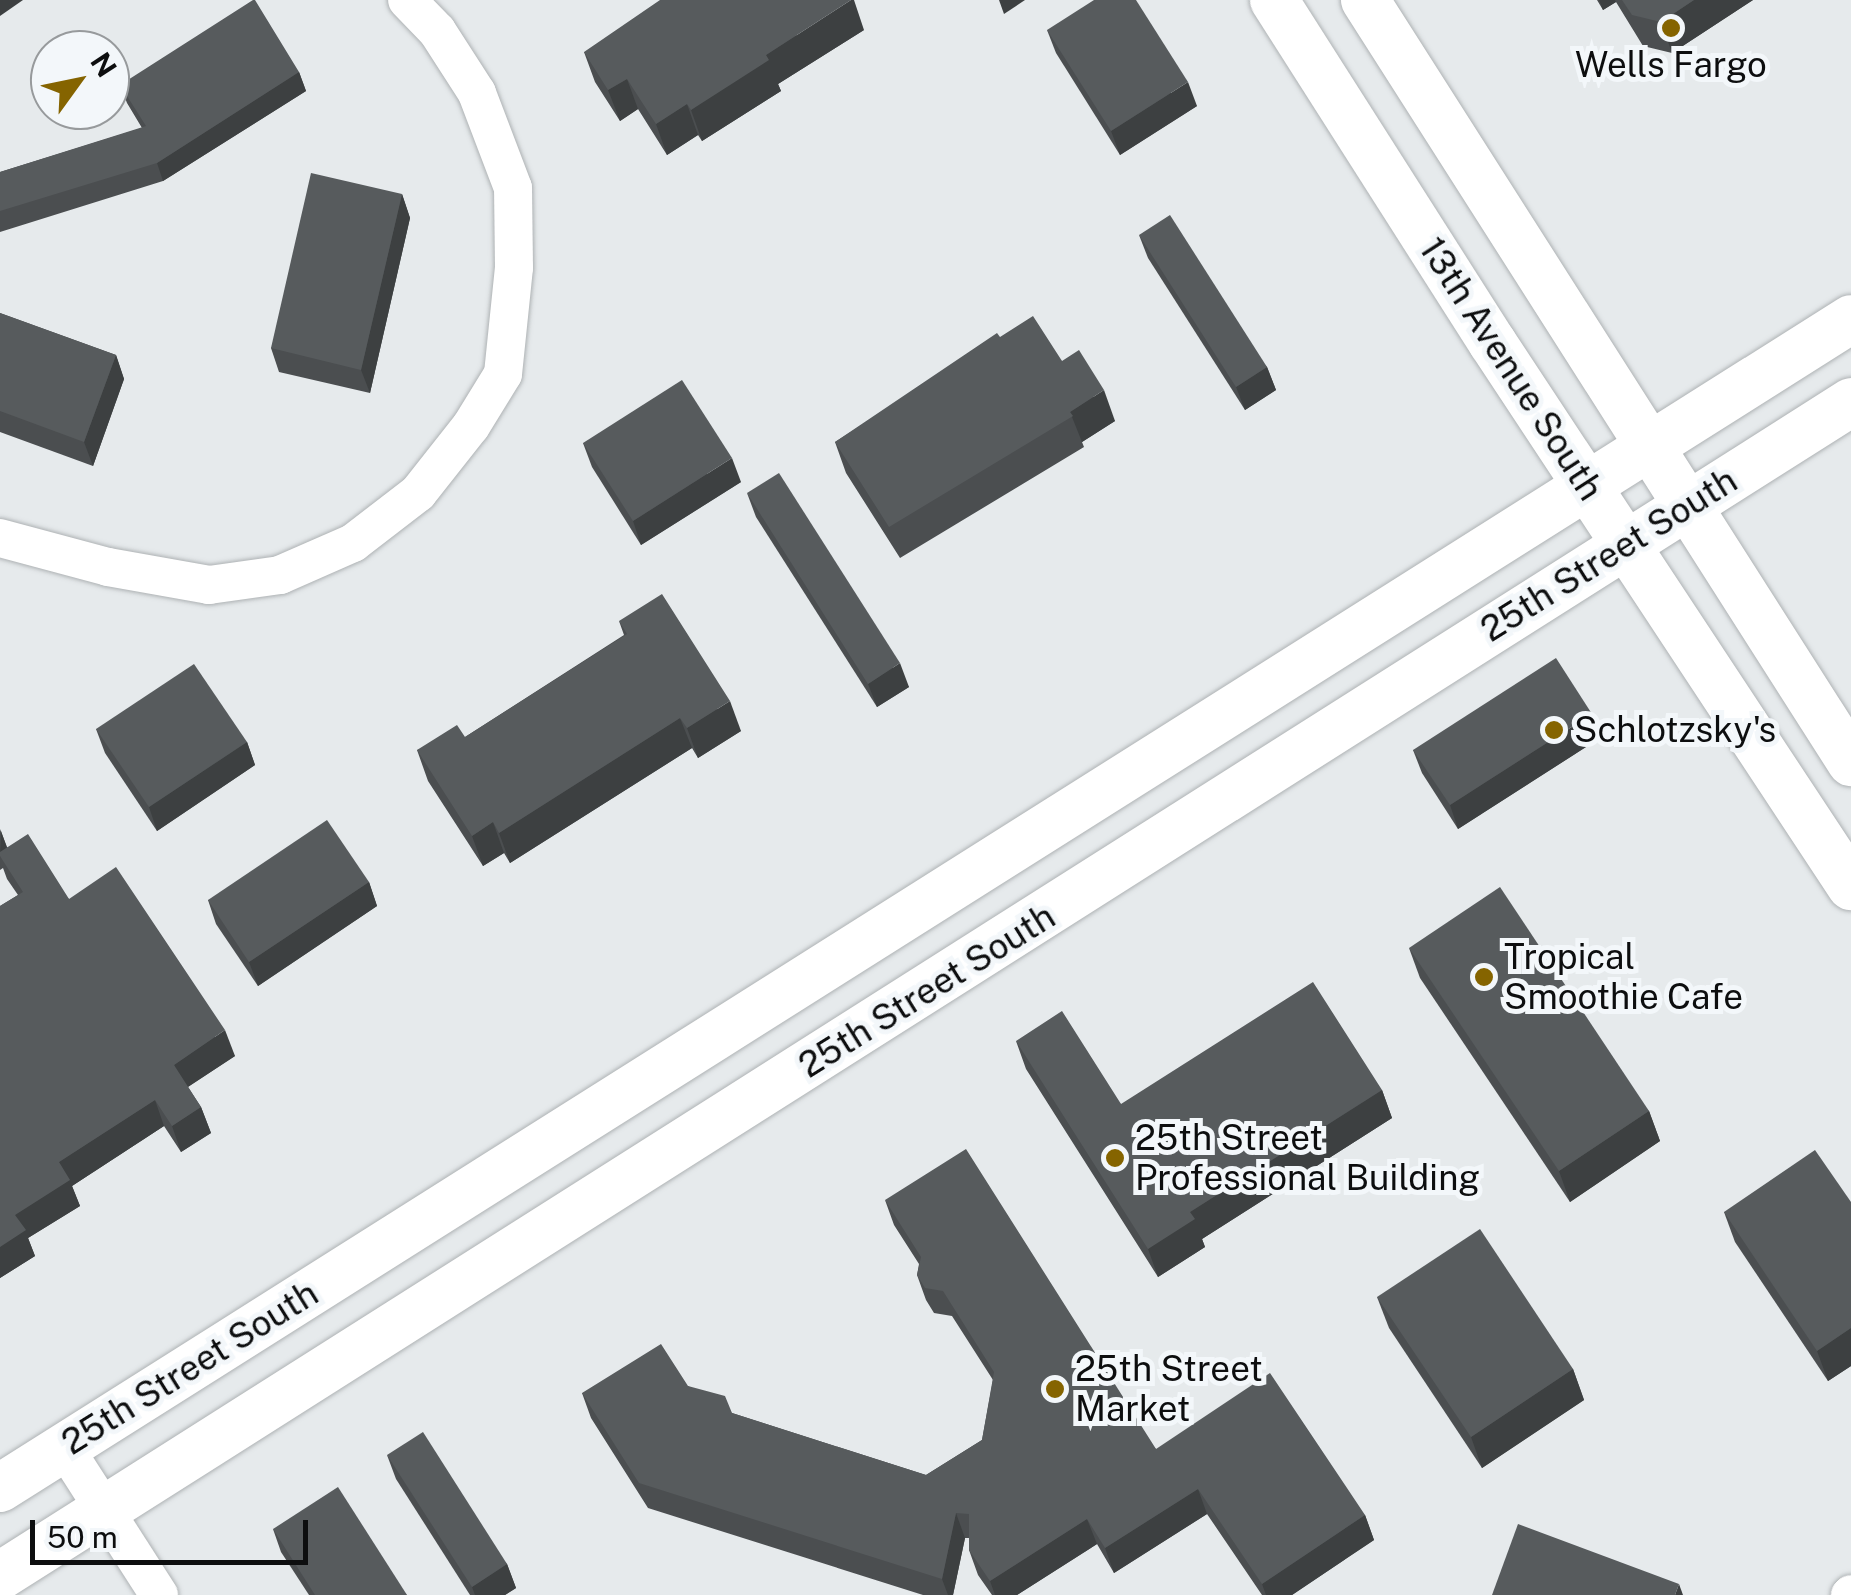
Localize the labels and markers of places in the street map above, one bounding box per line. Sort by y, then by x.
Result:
marker: Wells Fargo [1660,17,1682,39]
place label: Wells Fargo [1575,44,1767,86]
place label: Schlotzsky's [1574,709,1776,751]
marker: Schlotzsky's [1543,719,1565,741]
place label: Tropical Smoothie Cafe [1504,936,1743,1018]
marker: Tropical Smoothie Cafe [1473,966,1495,988]
place label: 25th Street Professional Building [1135,1117,1480,1199]
marker: 25th Street Professional Building [1104,1147,1126,1169]
place label: 25th Street Market [1075,1348,1263,1430]
marker: 25th Street Market [1044,1378,1066,1400]

